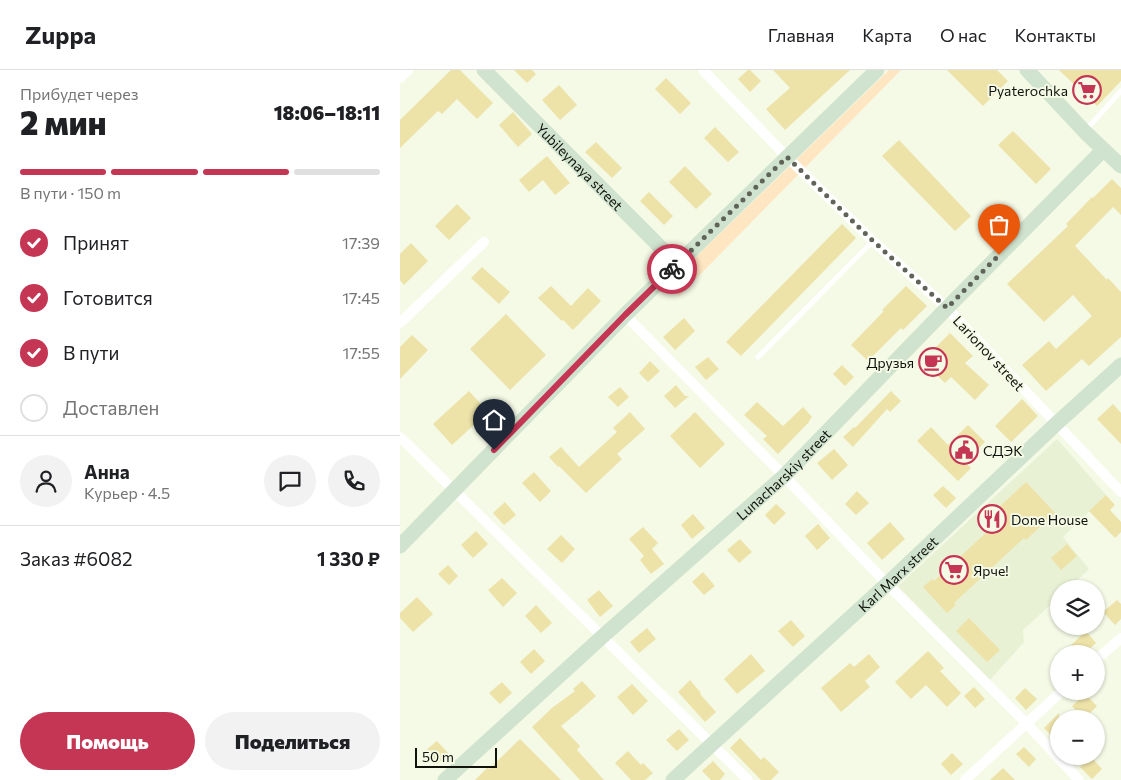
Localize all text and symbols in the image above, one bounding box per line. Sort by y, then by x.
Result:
text: Zuppa [25,20,96,49]
text: Главная [768,24,834,46]
text: Карта [862,24,912,46]
text: О нас [940,24,987,46]
text: Контакты [1015,24,1096,46]
supermarket icon: Pyaterochka [1072,75,1102,105]
place label: Pyaterochka [988,82,1068,99]
text: Прибудет через [20,84,139,103]
text: 18:06–18:11 [274,101,380,124]
text: 2 мин [20,102,106,142]
street label: Yubileynaya street [533,119,627,214]
text: В пути · 150 m [20,183,121,202]
pin [978,204,1020,255]
icon: bag [985,211,1013,239]
icon: check [20,229,48,257]
text: Принят [63,231,129,254]
text: 17:39 [342,233,380,252]
courier [647,244,697,294]
icon: bike [658,255,686,283]
icon: check [20,284,48,312]
text: Готовится [63,286,153,309]
text: 17:45 [342,288,380,307]
street label: Larionov street [950,312,1028,394]
icon: check [20,339,48,367]
text: В пути [63,341,119,364]
text: 17:55 [343,343,380,362]
cafe icon: Друзья [918,347,948,377]
place label: Друзья [866,354,914,371]
text: Доставлен [63,396,159,419]
pin [473,399,515,450]
icon: home [480,406,508,434]
street label: Lunacharskiy street [732,425,834,523]
public building icon: СДЭК [949,435,979,465]
place label: СДЭК [983,442,1023,459]
button: person [20,455,72,507]
button: chat [264,455,316,507]
button: phone [328,455,380,507]
text: Анна [84,460,130,483]
text: Курьер · 4.5 [84,483,170,502]
restaurant icon: Done House [977,504,1007,534]
place label: Done House [1011,511,1088,528]
street label: Karl Marx street [854,532,941,615]
text: Заказ #6082 [20,547,133,570]
text: 1 330 ₽ [317,547,380,570]
supermarket icon: Ярче! [939,555,969,585]
place label: Ярче! [973,562,1009,579]
map controls [1050,580,1105,765]
button: layers [1050,580,1105,635]
button: + [1050,645,1105,700]
button: − [1050,710,1105,765]
button: Помощь [20,712,195,770]
button: Поделиться [205,712,380,770]
scale bar [415,745,498,768]
text: 50 m [422,748,454,765]

